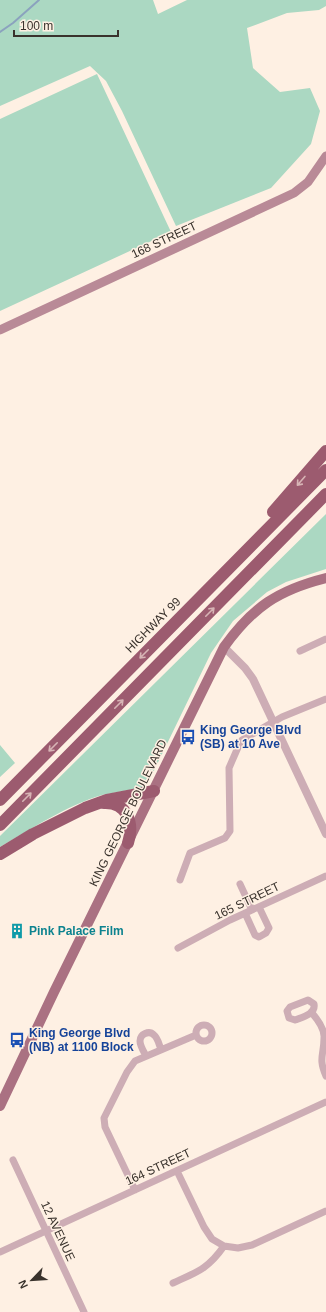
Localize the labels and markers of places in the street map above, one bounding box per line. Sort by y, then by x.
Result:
place label: King George Blvd (SB) at 10 Ave [200,723,301,751]
bus stop icon: King George Blvd (SB) at 10 Ave [179,728,197,746]
building icon: Pink Palace Film [8,922,26,940]
place label: Pink Palace Film [29,924,124,938]
place label: King George Blvd (NB) at 1100 Block [29,1026,134,1054]
bus stop icon: King George Blvd (NB) at 1100 Block [8,1031,26,1049]

